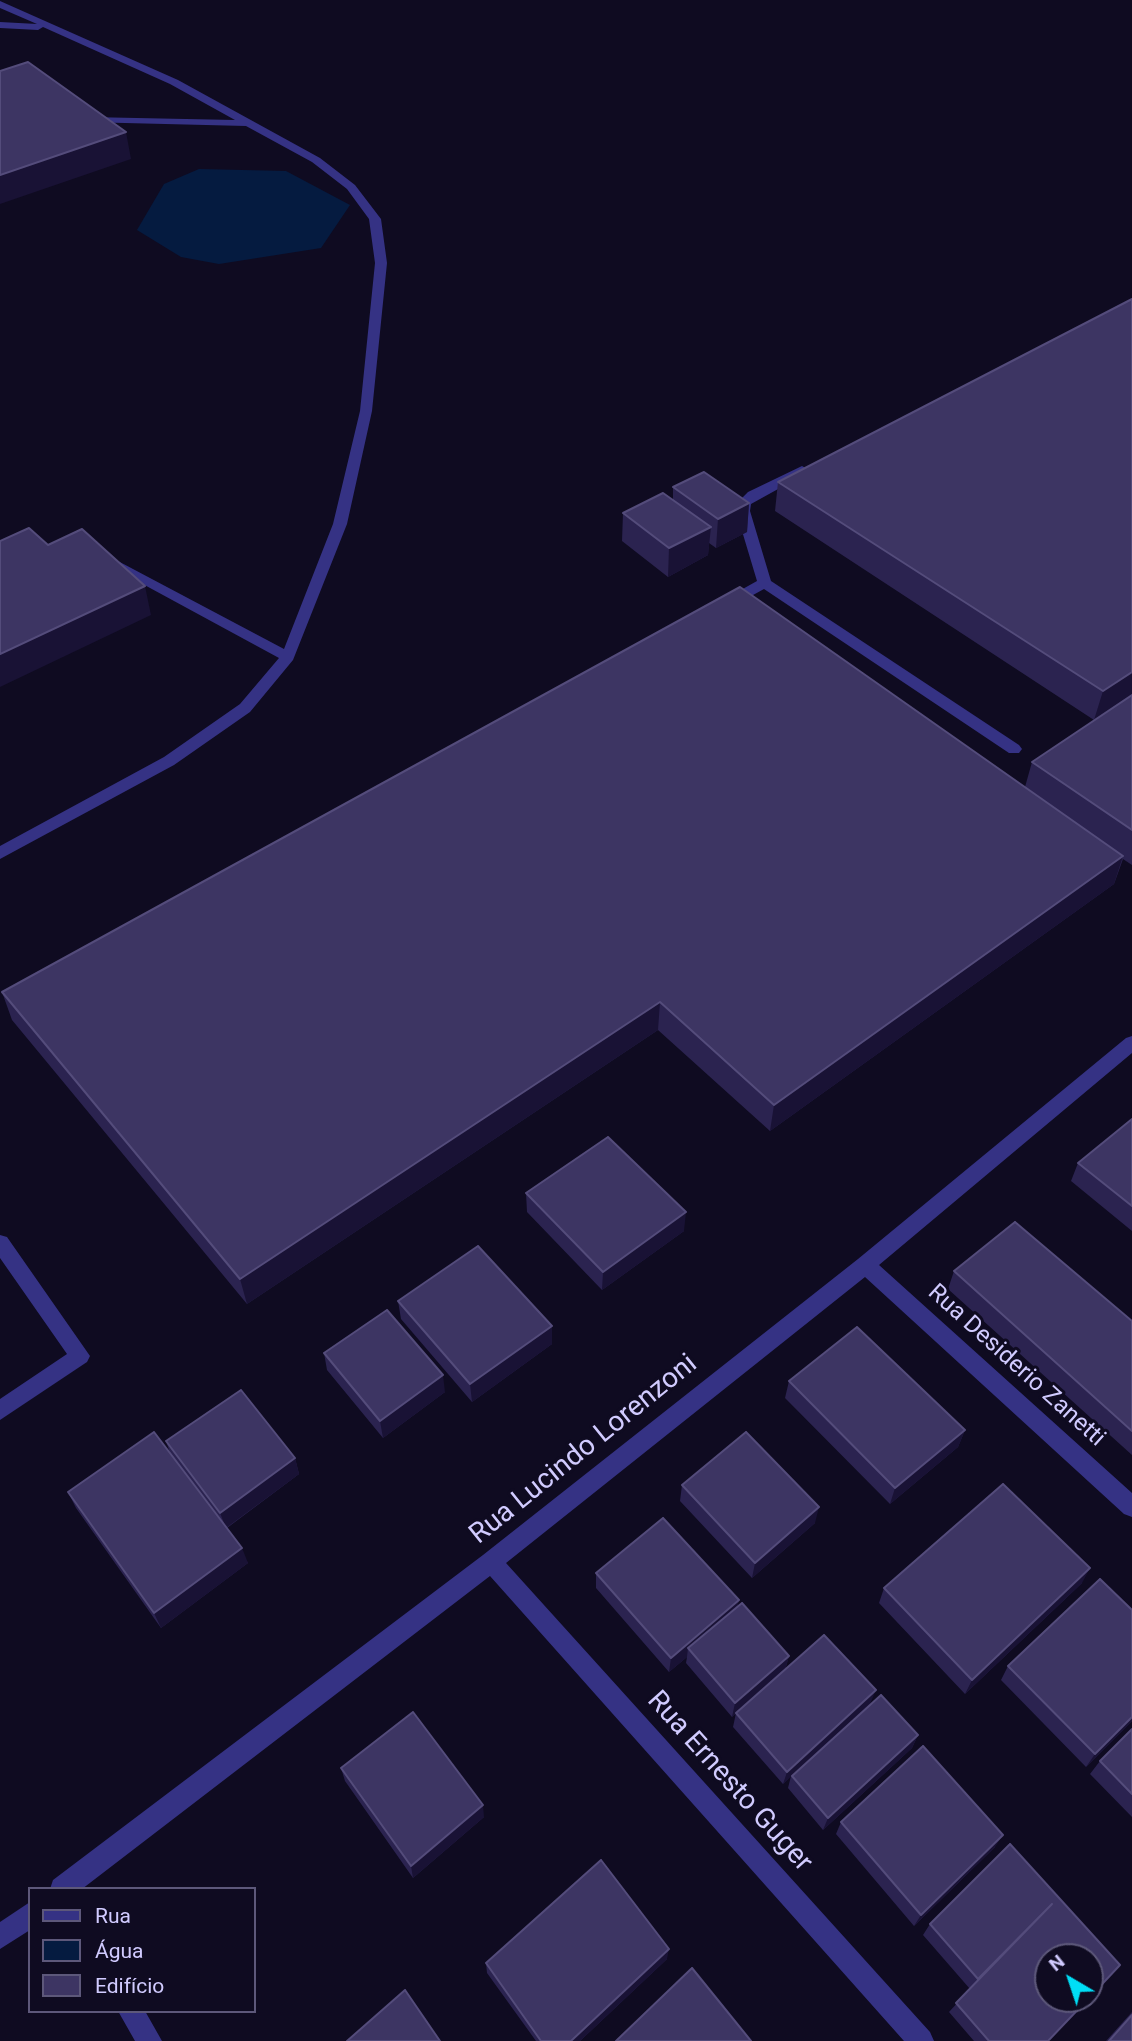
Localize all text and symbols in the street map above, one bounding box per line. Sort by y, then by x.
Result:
street label: Rua Desiderio Zanetti [921,1279,1111,1453]
street label: Rua Lucindo Lorenzoni [463,1348,705,1552]
street label: Rua Ernesto Guger [639,1685,819,1879]
legend [28,1887,256,2013]
text: Rua [95,1904,131,1928]
text: Água [95,1939,144,1963]
north arrow [1034,1943,1104,2013]
text: N [1044,1950,1069,1976]
text: Edifício [95,1974,164,1998]

